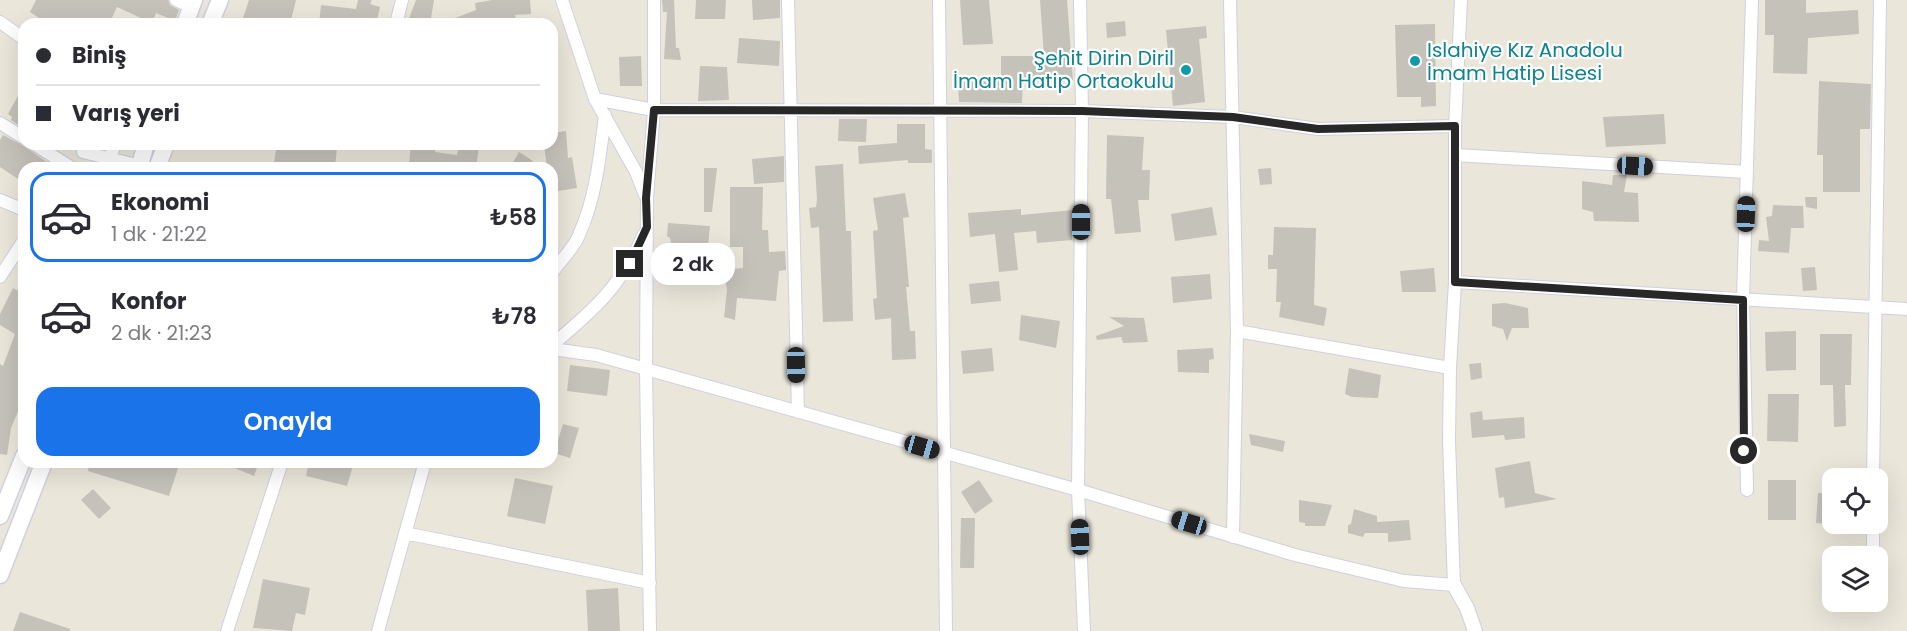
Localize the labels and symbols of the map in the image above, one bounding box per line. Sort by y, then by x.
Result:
place label: Islahiye Kız Anadolu İmam Hatip Lisesi [1427,36,1623,87]
place label: Şehit Dirin Diril İmam Hatip Ortaokulu [953,44,1174,95]
marker: Islahiye Kız Anadolu İmam Hatip Lisesi [1408,54,1422,68]
marker: Şehit Dirin Diril İmam Hatip Ortaokulu [1179,63,1193,77]
car [1617,156,1653,176]
car [1736,196,1756,232]
car [1072,204,1090,240]
callout: 2 dk [651,243,735,285]
route end [616,250,643,277]
car [787,347,805,383]
car [902,433,942,461]
route start [1730,437,1757,464]
car [1169,509,1209,537]
car [1070,519,1090,555]

